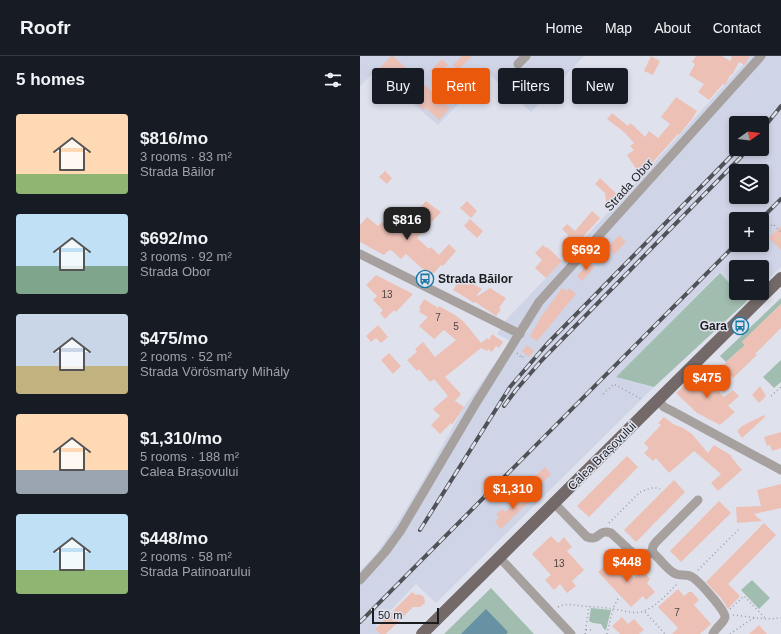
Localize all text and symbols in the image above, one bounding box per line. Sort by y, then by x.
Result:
text: Roofr [20,17,71,38]
text: Home [546,20,583,36]
text: Map [605,20,632,36]
text: About [654,20,691,36]
text: Contact [713,20,761,36]
chip: Buy [372,68,424,104]
chip: Rent [432,68,490,104]
chip: Filters [498,68,564,104]
chip: New [572,68,628,104]
icon: filters [322,69,344,91]
text: 5 homes [16,70,85,89]
north arrow [729,116,769,156]
map controls [729,116,769,300]
text: $816/mo [140,129,208,148]
icon: home [48,130,96,178]
text: 3 rooms · 83 m² [140,149,232,164]
street label: Strada Obor [602,156,656,214]
text: Strada Băilor [140,164,215,179]
button: layers [729,164,769,204]
pin: $816 [383,207,431,241]
text: $816 [393,212,421,227]
button: + [729,212,769,252]
text: $692/mo [140,229,208,248]
icon: home [48,230,96,278]
pin: $692 [562,237,610,271]
text: $692 [572,242,600,257]
text: 3 rooms · 92 m² [140,249,232,264]
button: − [729,260,769,300]
text: Strada Obor [140,264,211,279]
bus stop icon: Strada Băilor [415,269,435,289]
place label: Strada Băilor [438,272,513,286]
house number: 13 [381,289,393,300]
house number: 7 [435,312,441,323]
bus stop icon: Gara [730,316,750,336]
place label: Gara [700,319,727,333]
house number: 5 [453,321,459,332]
text: $475/mo [140,329,208,348]
icon: home [48,330,96,378]
text: 2 rooms · 52 m² [140,349,232,364]
text: Strada Vörösmarty Mihály [140,364,290,379]
pin: $475 [683,365,731,399]
text: $475 [693,370,721,385]
street label: Calea Brașovului [565,419,639,493]
text: $1,310/mo [140,429,222,448]
icon: home [48,430,96,478]
text: 5 rooms · 188 m² [140,449,239,464]
text: Calea Brașovului [140,464,238,479]
pin: $1,310 [480,476,546,510]
text: $1,310 [493,481,533,496]
text: $448/mo [140,529,208,548]
icon: home [48,530,96,578]
text: 2 rooms · 58 m² [140,549,232,564]
pin: $448 [603,549,651,583]
text: $448 [613,554,641,569]
house number: 13 [553,558,565,569]
text: Strada Patinoarului [140,564,251,579]
scale bar [372,606,439,625]
house number: 7 [674,607,680,618]
text: 50 m [378,609,402,621]

